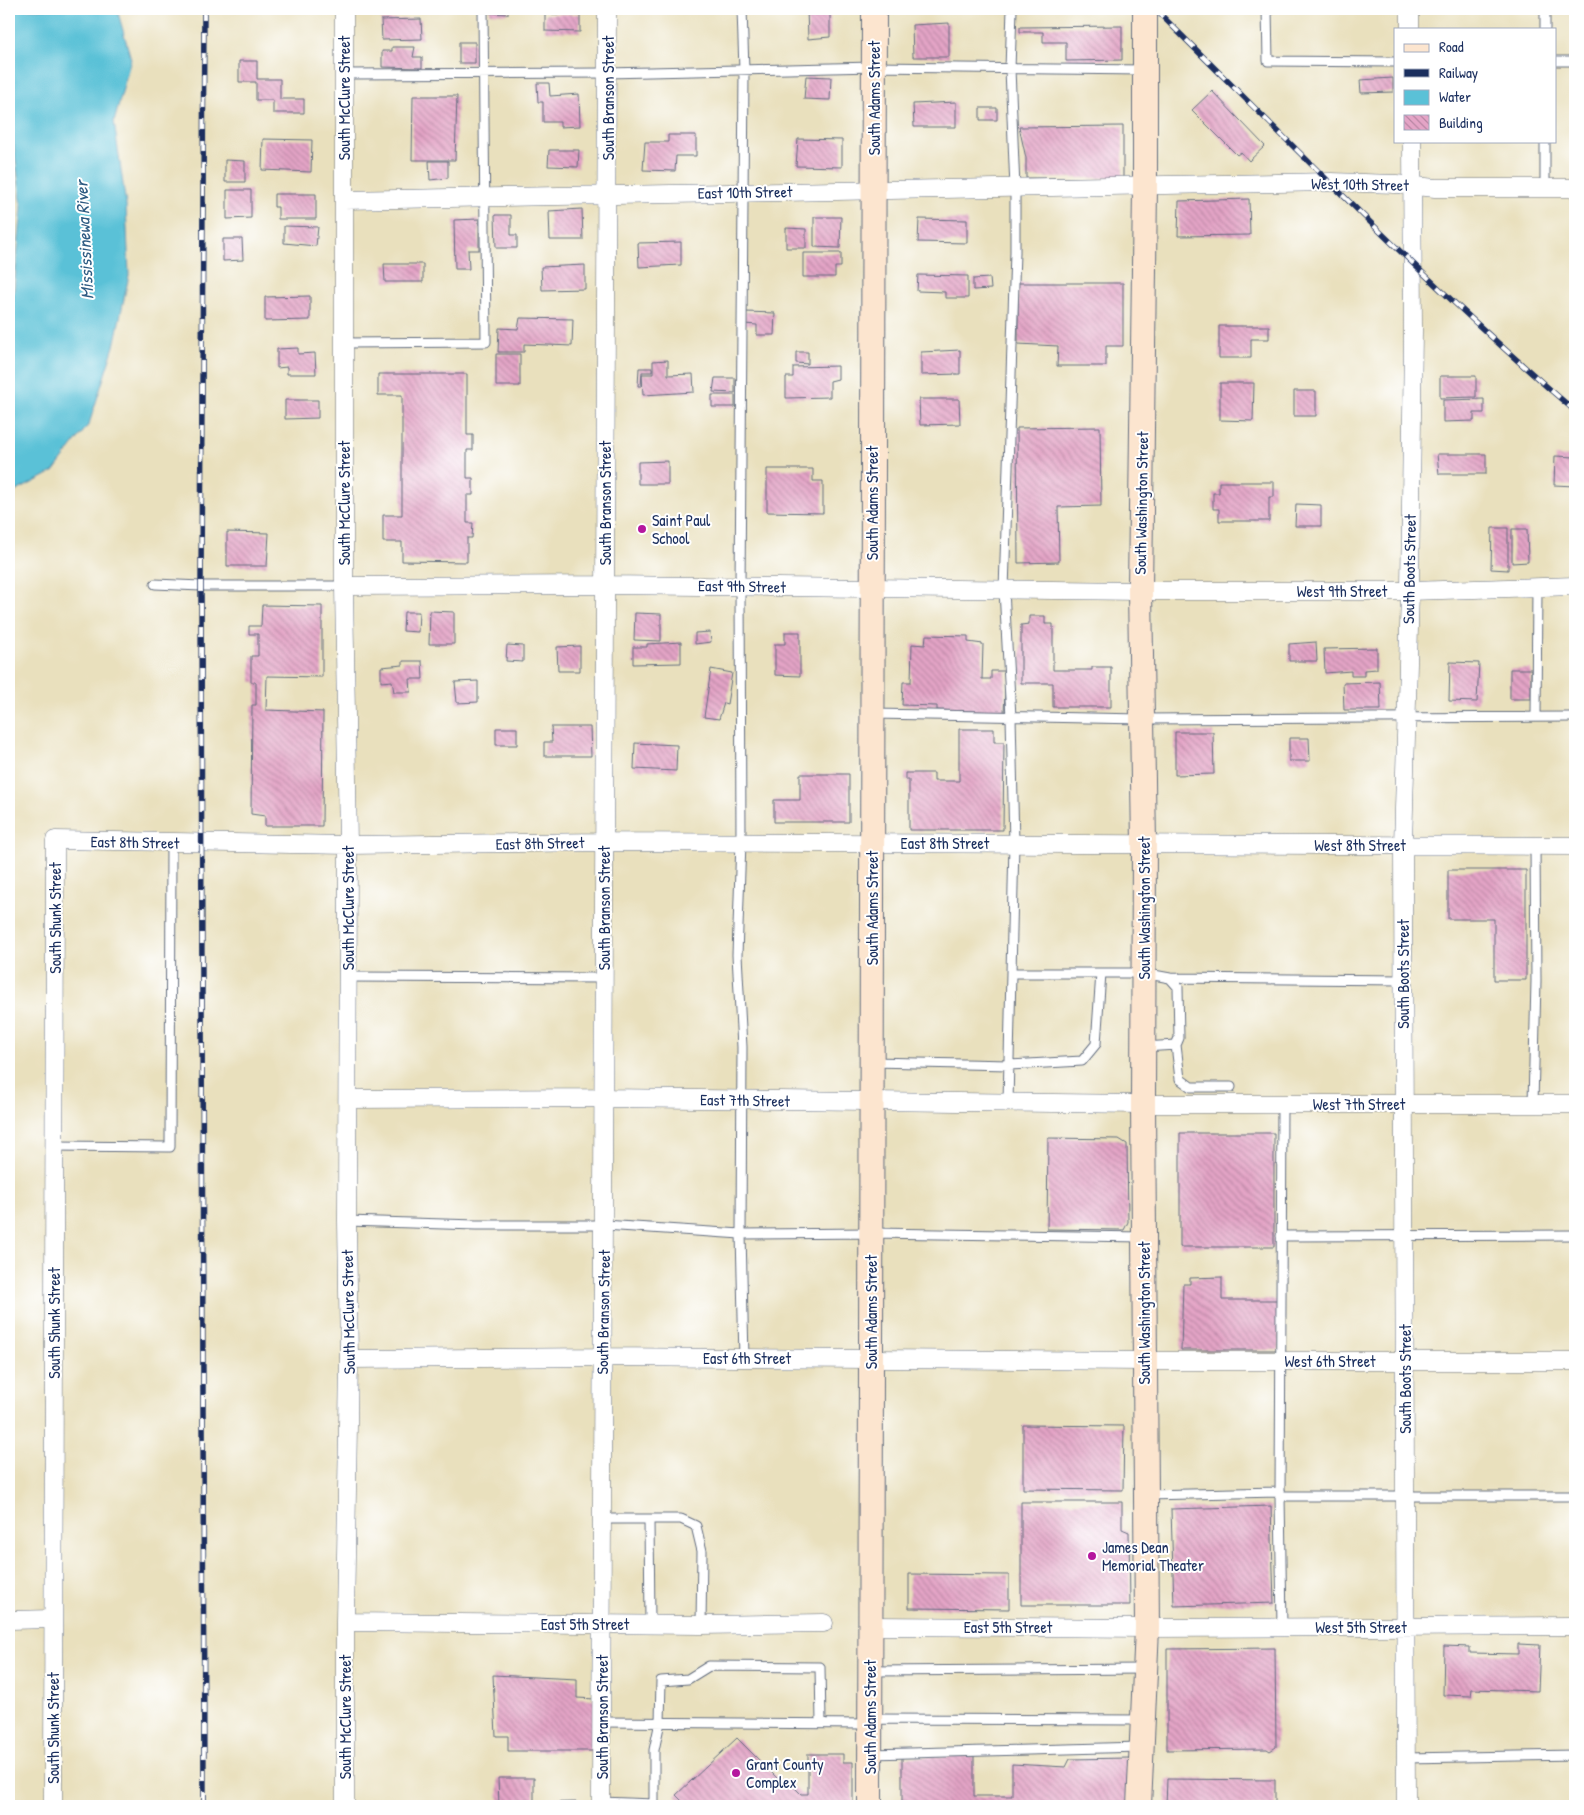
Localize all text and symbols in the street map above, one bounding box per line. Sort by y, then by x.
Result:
legend [1394,28,1556,142]
street label: South McClure Street [333,35,355,160]
street label: South Branson Street [597,35,619,160]
text: Road [1439,36,1464,57]
street label: South Adams Street [863,40,885,155]
text: Railway [1439,62,1478,83]
text: Water [1439,86,1471,107]
text: Building [1439,112,1483,133]
street label: West 10th Street [1311,172,1410,196]
water label: Mississinewa River [68,178,100,300]
street label: East 10th Street [697,180,793,204]
street label: South Washington Street [1129,431,1153,575]
street label: South McClure Street [333,440,355,565]
street label: South Branson Street [594,440,616,565]
street label: South Adams Street [861,445,883,560]
place label: Saint Paul School [652,509,711,549]
street label: South Boots Street [1397,513,1421,624]
marker: Saint Paul School [636,523,648,535]
street label: East 9th Street [698,574,787,598]
street label: West 9th Street [1297,580,1388,602]
street label: East 8th Street [90,830,180,854]
street label: East 8th Street [495,831,585,855]
street label: East 8th Street [901,832,990,854]
street label: West 8th Street [1314,834,1406,856]
street label: South Washington Street [1133,836,1155,980]
street label: South McClure Street [337,845,359,970]
street label: South Branson Street [593,845,615,970]
street label: South Adams Street [861,850,883,965]
street label: South Shunk Street [44,862,66,974]
street label: South Boots Street [1392,919,1414,1029]
street label: East 7th Street [700,1088,791,1112]
street label: West 7th Street [1313,1093,1406,1115]
street label: South Washington Street [1133,1241,1155,1385]
street label: South McClure Street [336,1249,360,1375]
street label: South Branson Street [591,1249,615,1375]
street label: South Adams Street [860,1254,882,1369]
street label: South Shunk Street [43,1267,65,1379]
street label: South Boots Street [1394,1324,1416,1434]
street label: East 6th Street [703,1347,792,1369]
street label: West 6th Street [1284,1350,1376,1372]
place label: James Dean Memorial Theater [1102,1536,1204,1576]
marker: James Dean Memorial Theater [1086,1550,1098,1562]
street label: East 5th Street [541,1613,630,1635]
street label: East 5th Street [964,1616,1053,1638]
street label: West 5th Street [1315,1616,1407,1638]
street label: South McClure Street [334,1654,356,1779]
street label: South Branson Street [591,1654,613,1779]
street label: South Adams Street [859,1659,881,1774]
street label: South Shunk Street [42,1672,64,1784]
place label: Grant County Complex [746,1753,824,1793]
marker: Grant County Complex [730,1767,742,1779]

